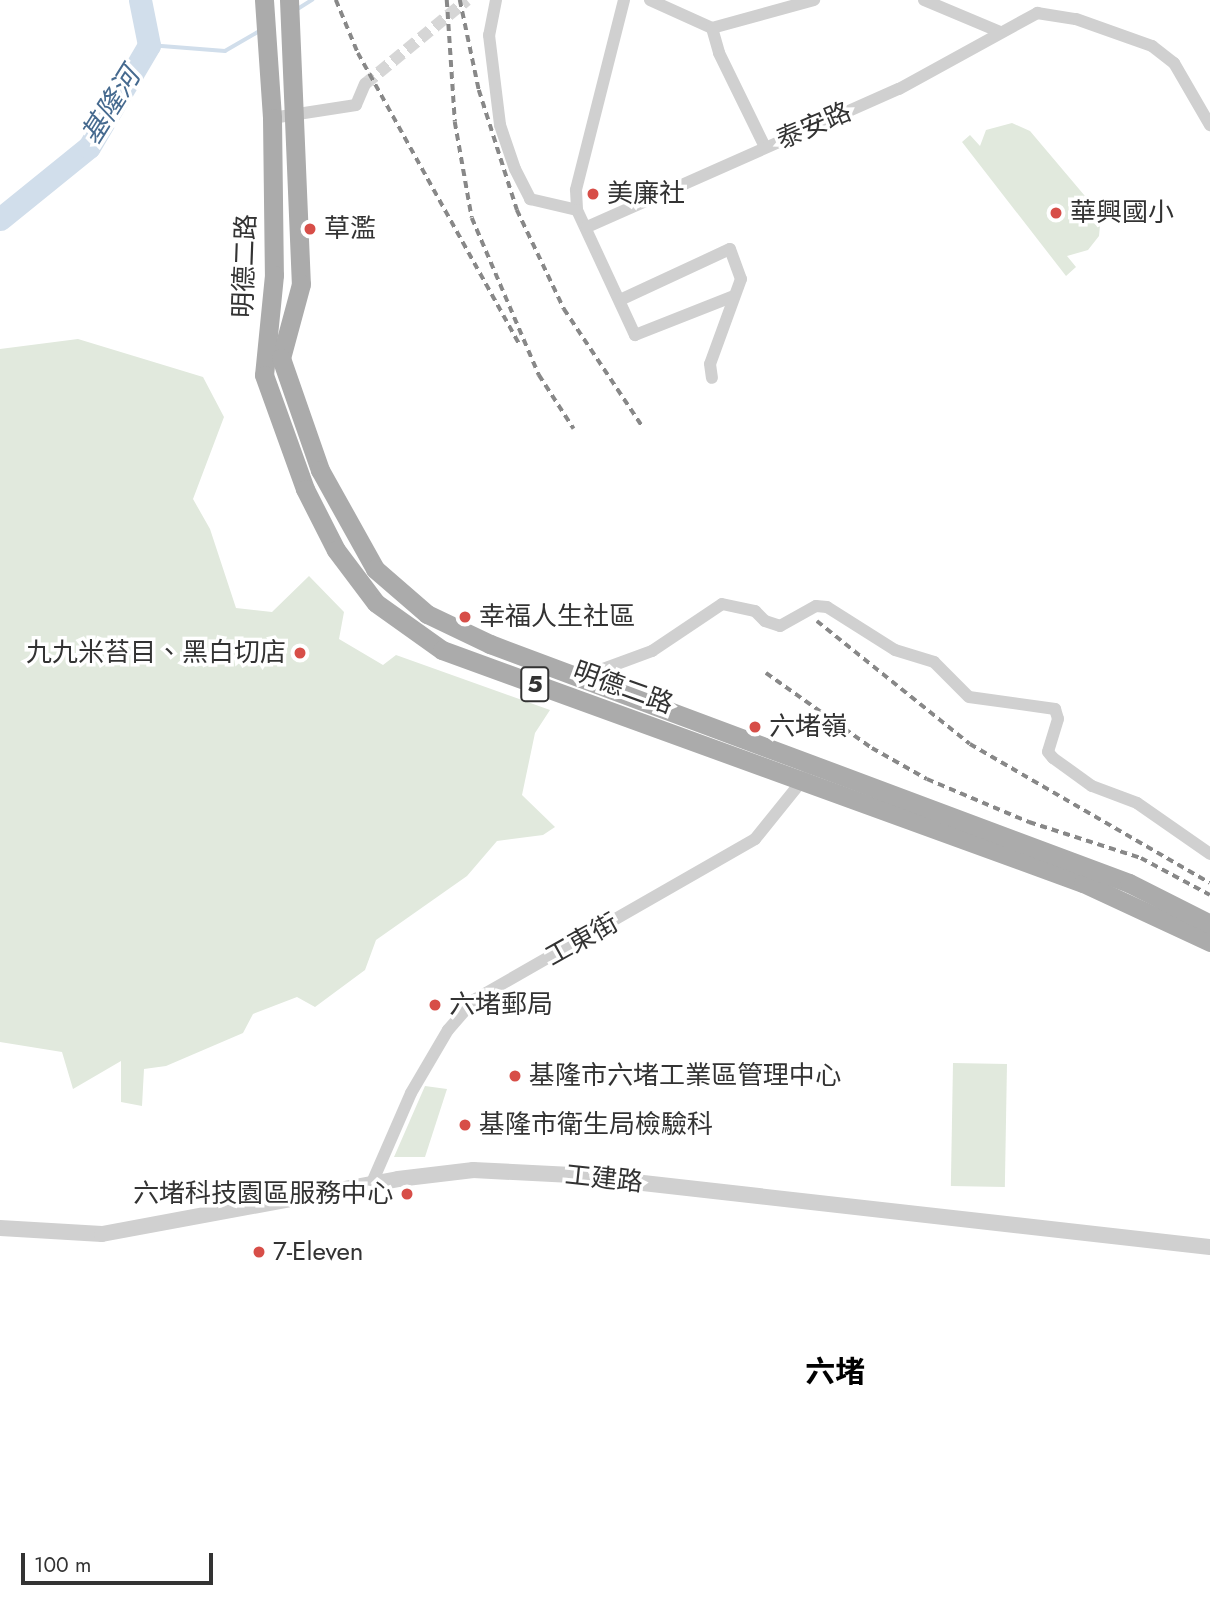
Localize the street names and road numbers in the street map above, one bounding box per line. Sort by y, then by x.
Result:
street label: 泰安路 [772,96,856,156]
street label: 明德二路 [228,213,262,319]
street label: 明德二路 [569,656,677,720]
road number: 5 [519,664,551,704]
street label: 工東街 [540,907,624,973]
street label: 工建路 [564,1159,644,1199]

